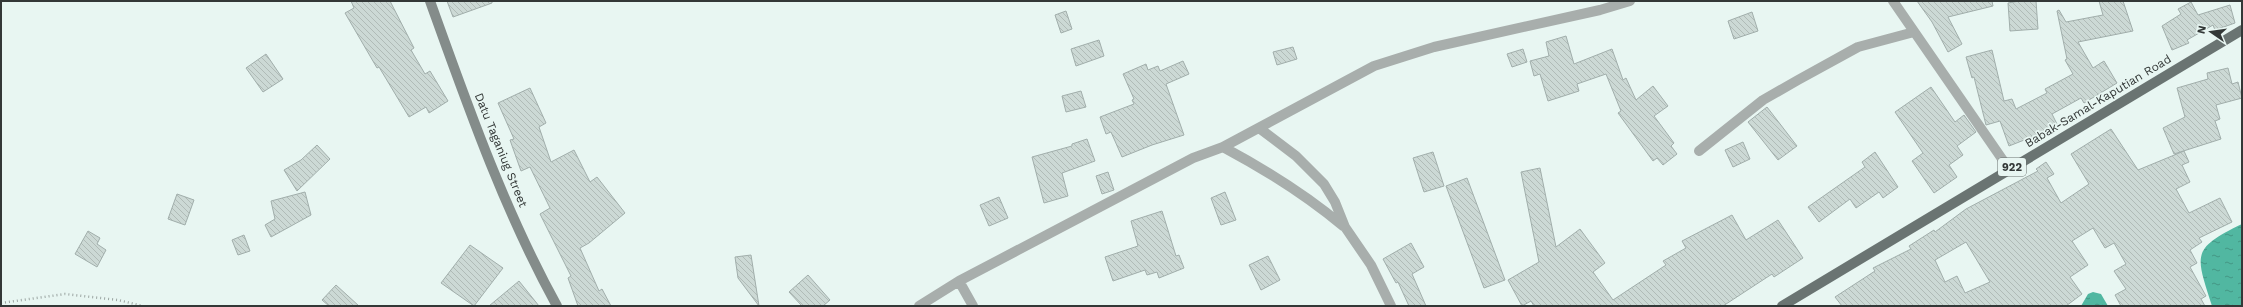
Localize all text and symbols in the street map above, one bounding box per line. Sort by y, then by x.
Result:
north arrow [2191,12,2231,52]
text: N [2194,24,2209,35]
street label: Babak-Samal-Kaputian Road [2022,52,2174,150]
street label: Datu Taganiug Street [472,91,530,209]
road number: 922 [1998,158,2026,176]

